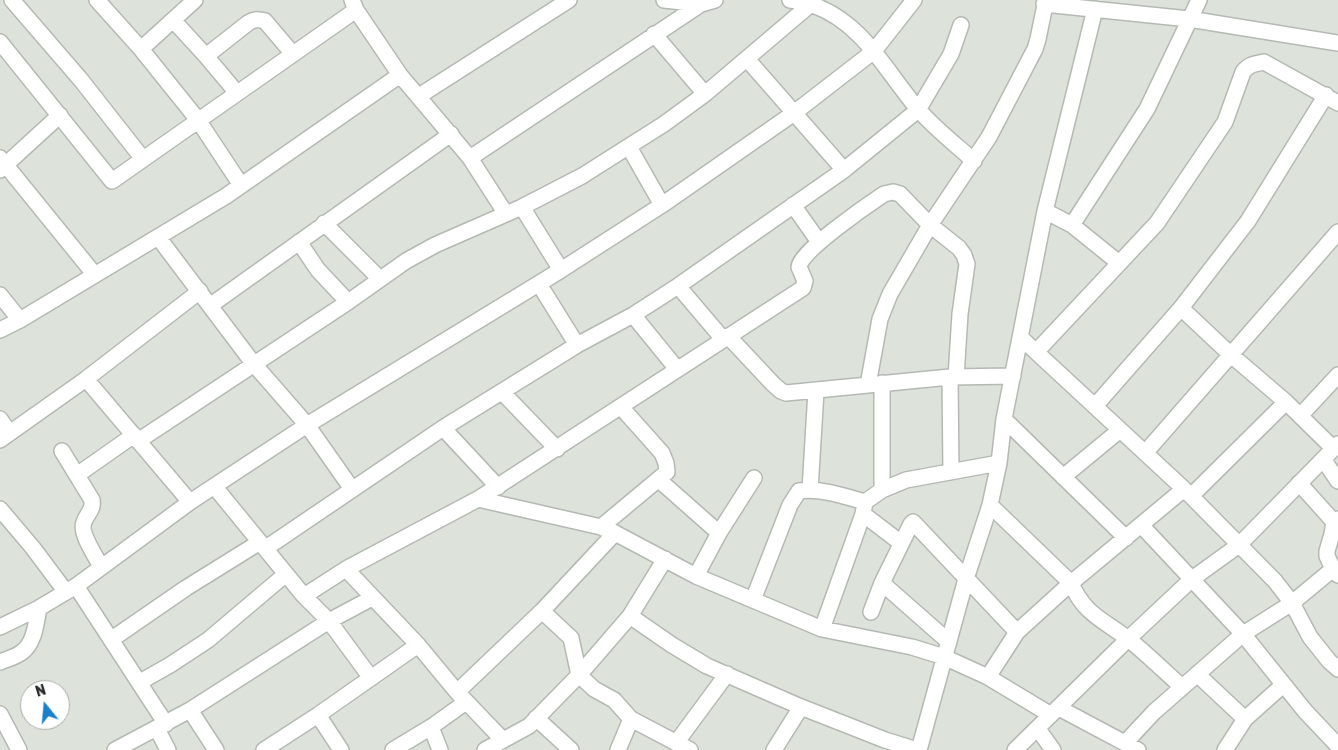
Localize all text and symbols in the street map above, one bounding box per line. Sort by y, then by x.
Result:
north arrow [20,680,70,730]
text: N [33,682,48,701]

